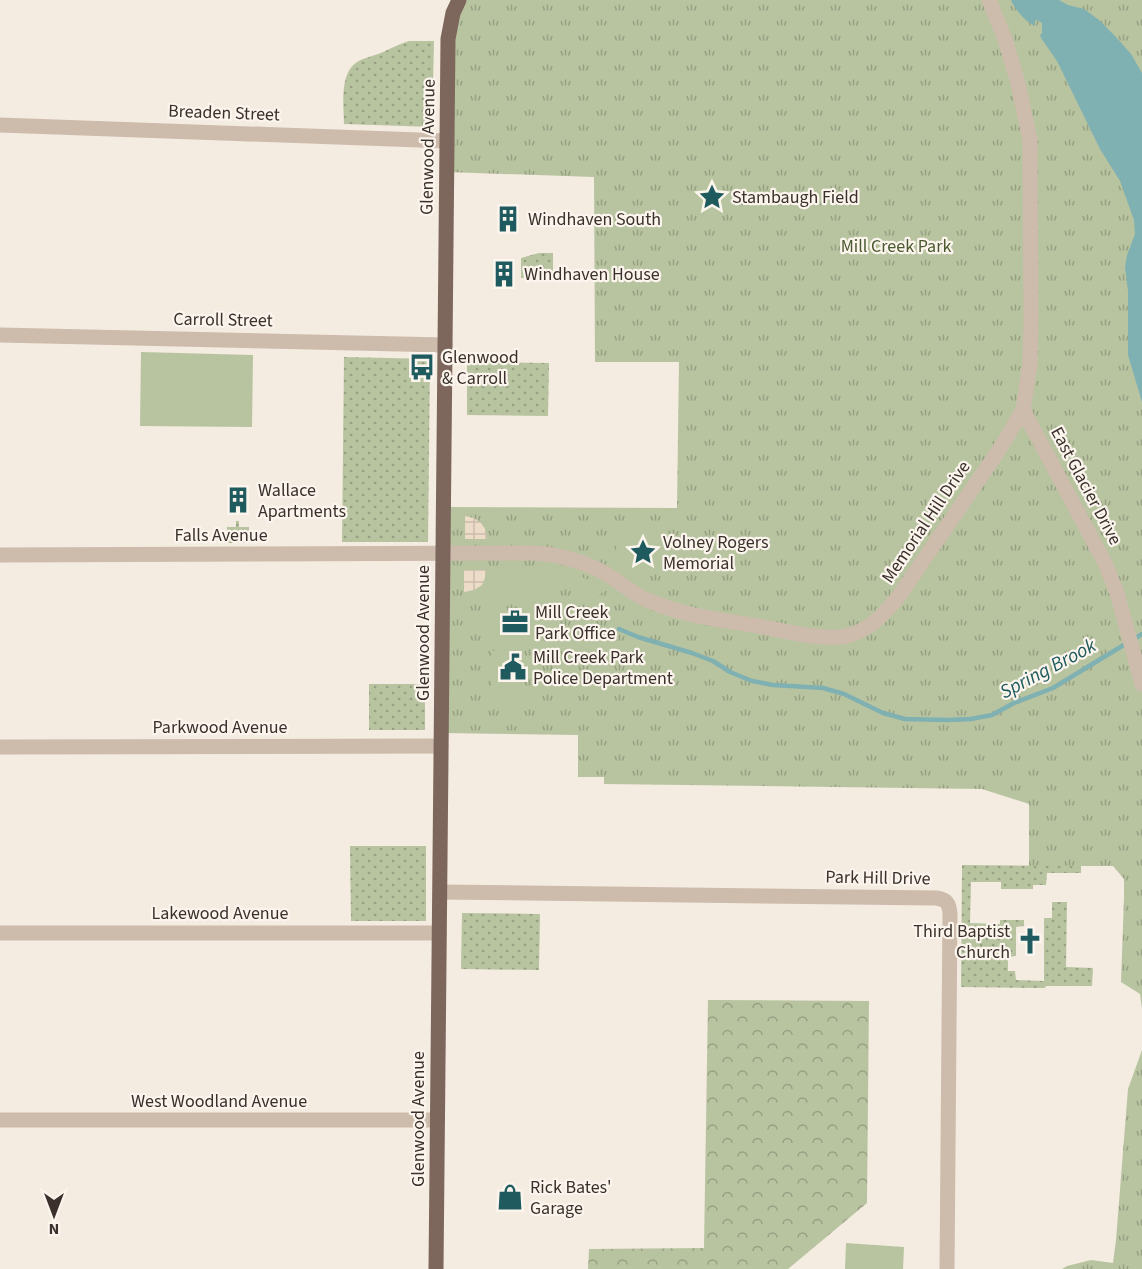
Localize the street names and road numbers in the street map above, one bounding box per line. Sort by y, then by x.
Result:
street label: Glenwood Avenue [414,79,442,215]
street label: Breaden Street [168,99,280,127]
street label: Carroll Street [173,307,273,333]
street label: East Glacier Drive [1044,422,1128,550]
street label: Memorial Hill Drive [876,456,976,588]
street label: Falls Avenue [174,523,268,548]
street label: Glenwood Avenue [411,565,436,701]
street label: Parkwood Avenue [152,715,288,740]
street label: Park Hill Drive [825,865,931,891]
street label: Lakewood Avenue [152,901,289,926]
street label: Glenwood Avenue [406,1051,431,1187]
street label: West Woodland Avenue [131,1089,307,1114]

